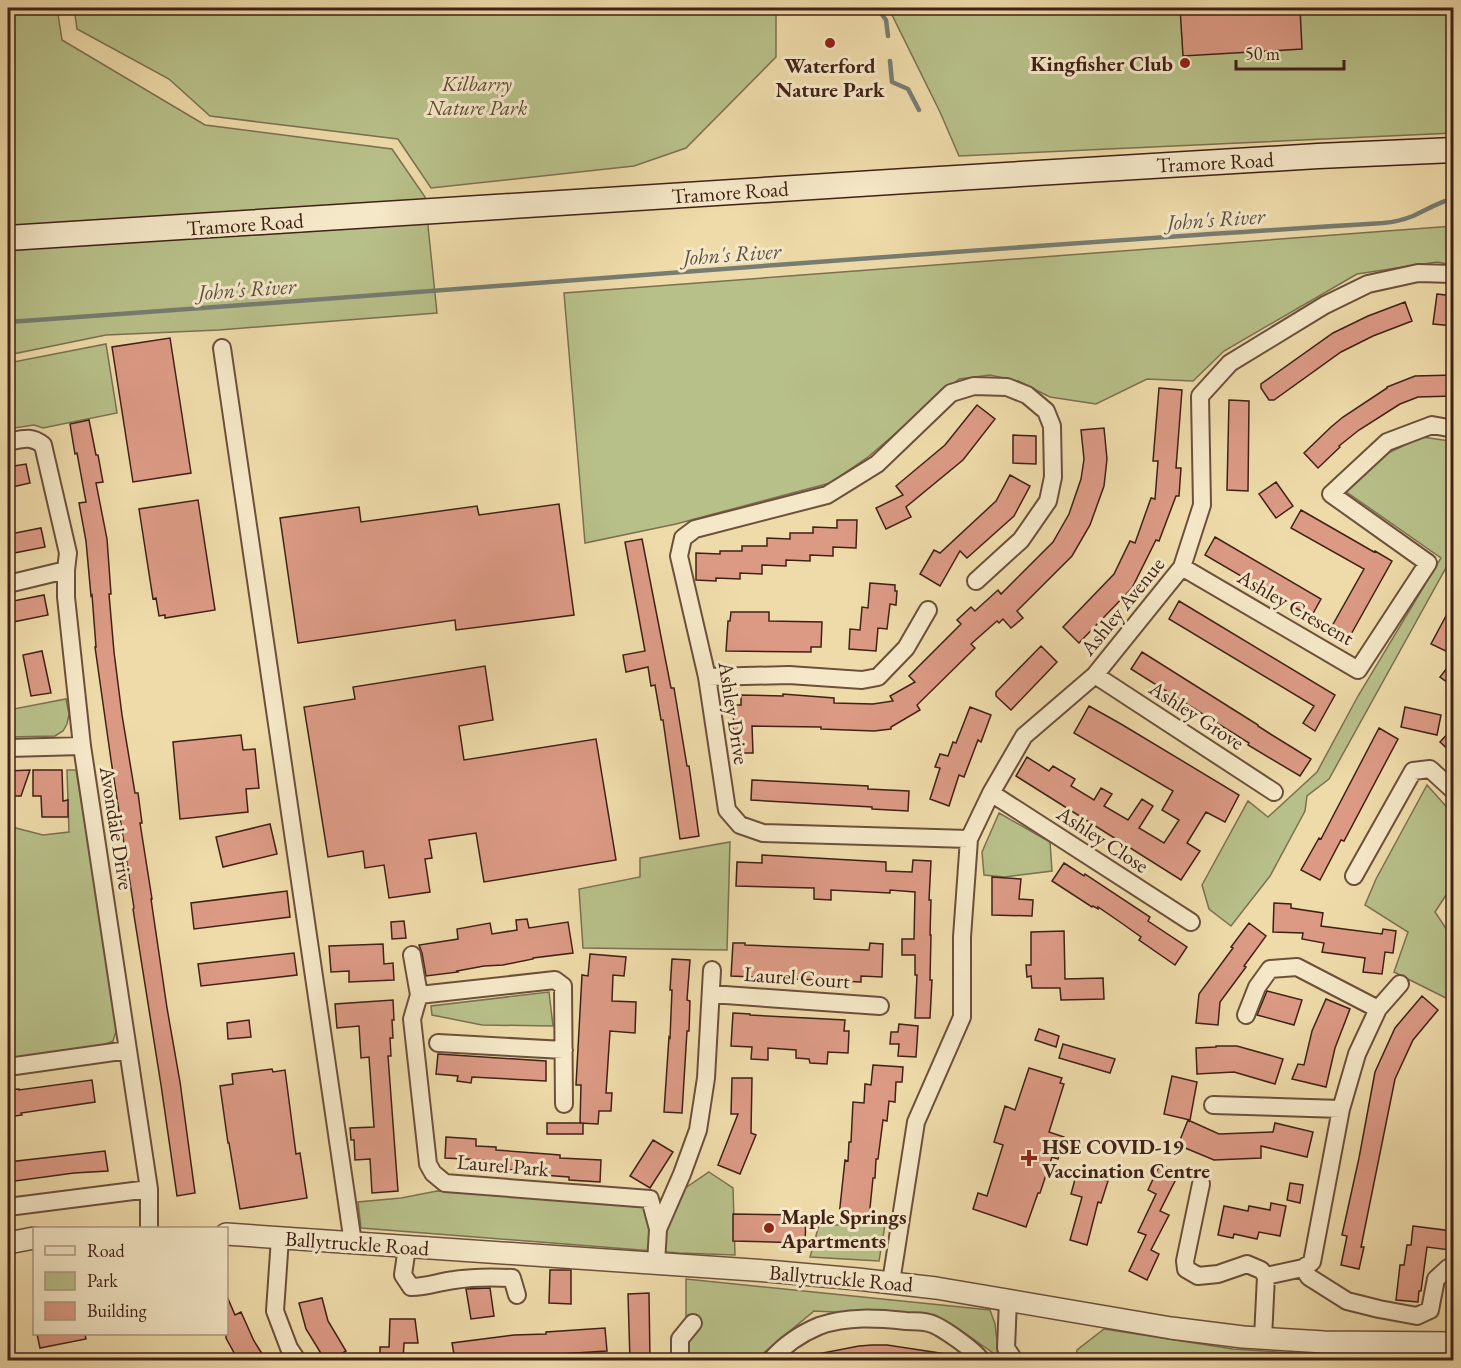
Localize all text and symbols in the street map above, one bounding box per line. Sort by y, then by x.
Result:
scale bar [1236,33,1344,71]
marker: Waterford Nature Park [823,36,837,50]
text: 50 m [1245,42,1280,65]
place label: Kingfisher Club [1031,50,1173,77]
place label: Waterford Nature Park [775,52,885,103]
marker: Kingfisher Club [1178,56,1192,70]
park label: Kilbarry Nature Park [426,70,528,121]
street label: Tramore Road [1156,145,1275,179]
street label: Tramore Road [670,174,790,210]
water label: John's River [1161,201,1268,237]
street label: Tramore Road [185,206,305,242]
water label: John's River [677,236,784,272]
water label: John's River [192,271,299,307]
street label: Ashley Avenue [1073,551,1170,662]
street label: Ashley Crescent [1232,562,1359,651]
street label: Ashley Drive [712,659,755,766]
street label: Ashley Grove [1144,674,1250,756]
street label: Avondale Drive [94,763,140,892]
street label: Ashley Close [1051,799,1154,879]
street label: Laurel Court [743,960,851,994]
place label: HSE COVID-19 Vaccination Centre [1042,1133,1210,1184]
street label: Laurel Park [456,1148,551,1183]
marker: HSE COVID-19 Vaccination Centre [1020,1149,1038,1167]
place label: Maple Springs Apartments [780,1203,906,1254]
marker: Maple Springs Apartments [762,1221,776,1235]
street label: Ballytruckle Road [284,1224,430,1262]
legend [33,1227,228,1335]
text: Road [87,1239,126,1262]
street label: Ballytruckle Road [768,1258,914,1298]
text: Park [87,1269,118,1292]
text: Building [87,1299,147,1322]

